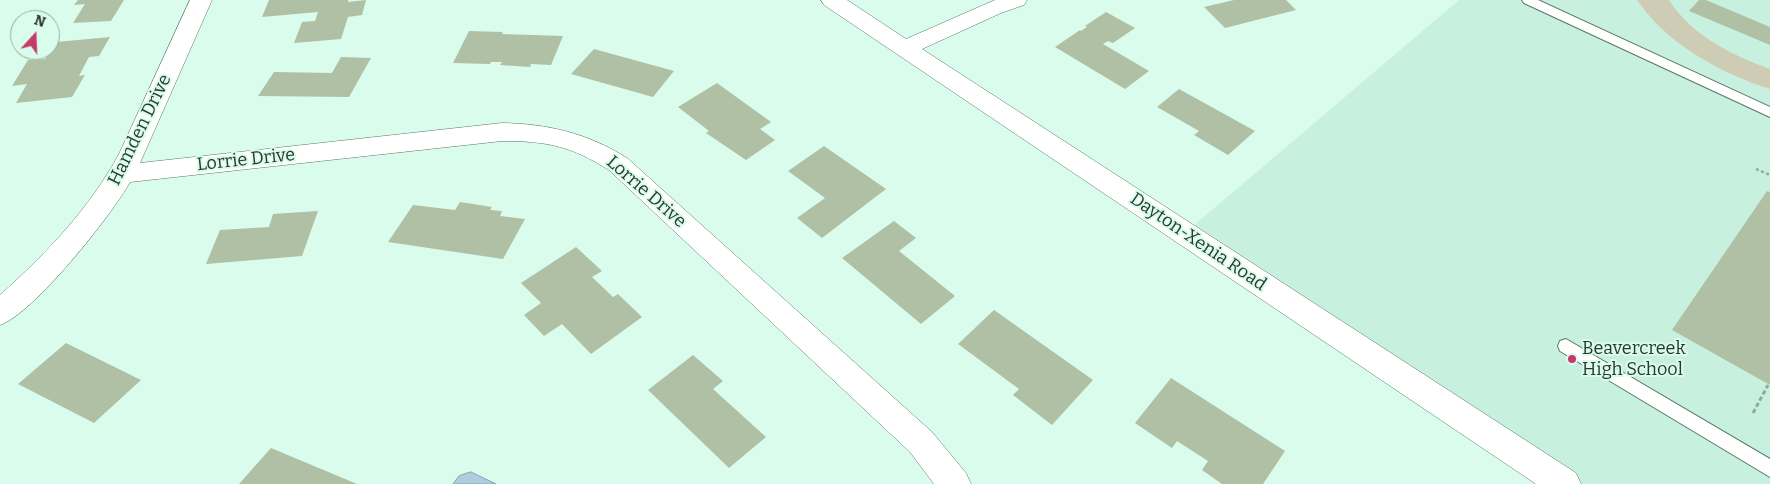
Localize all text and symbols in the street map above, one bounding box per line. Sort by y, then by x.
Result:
north arrow [10,10,60,60]
text: N [32,12,48,31]
street label: Hamden Drive [104,71,176,189]
street label: Lorrie Drive [196,144,296,176]
street label: Lorrie Drive [602,151,690,233]
street label: Dayton-Xenia Road [1126,188,1270,296]
place label: Beavercreek High School [1582,338,1686,380]
marker: Beavercreek High School [1566,353,1578,365]

